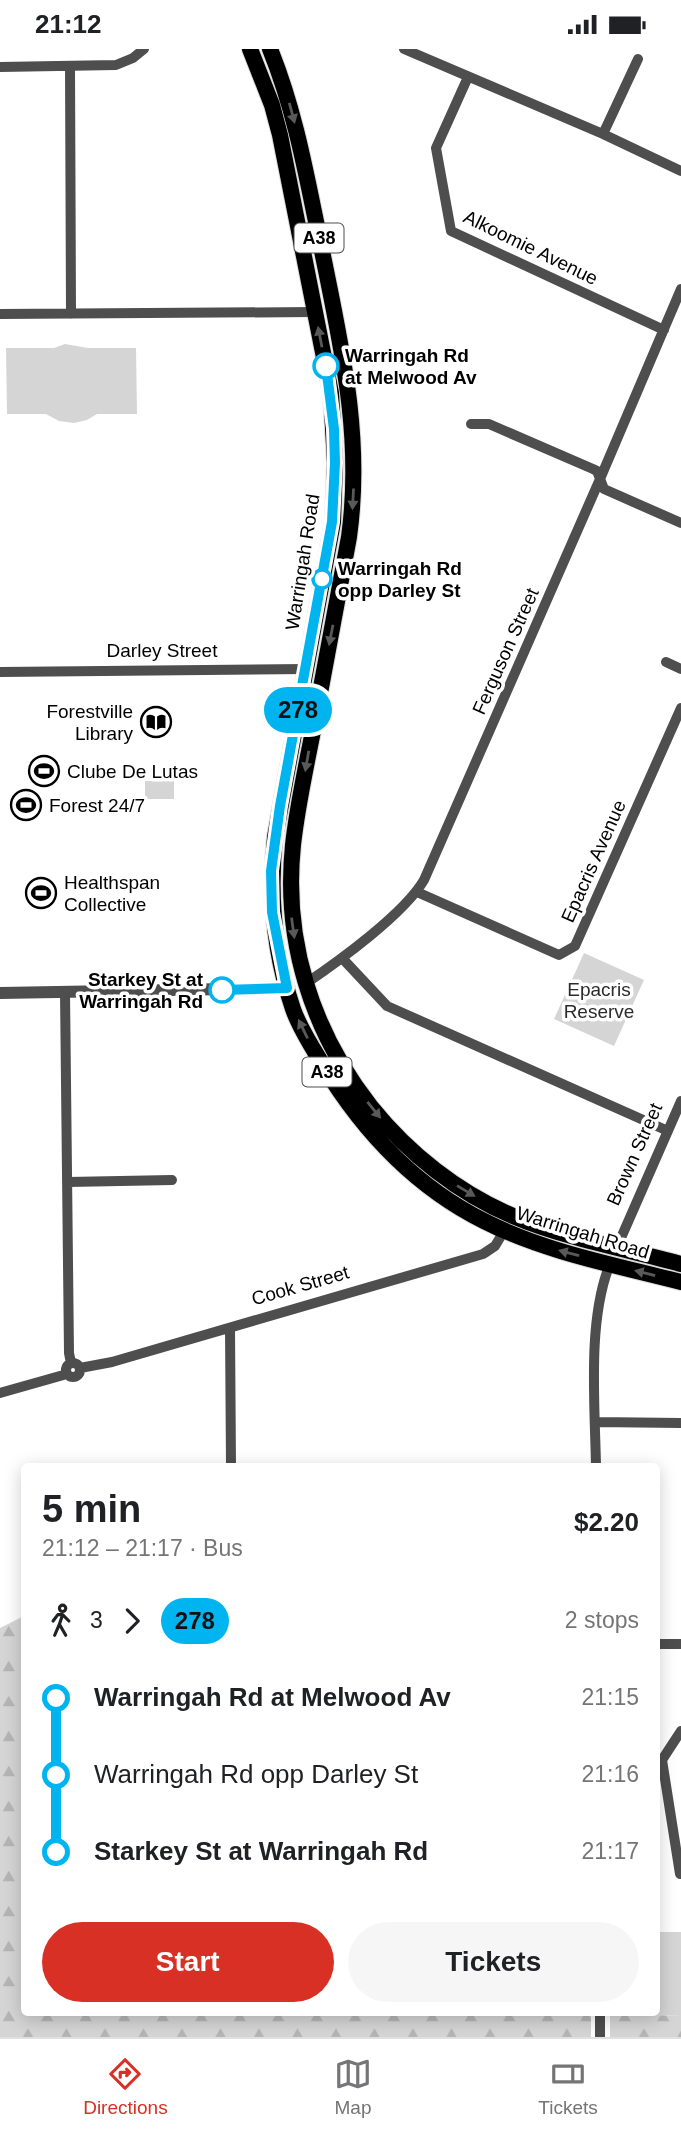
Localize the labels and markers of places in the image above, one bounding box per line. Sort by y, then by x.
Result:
place label: Warringah Rd at Melwood Av [345,345,477,388]
marker: Warringah Rd at Melwood Av [313,353,339,379]
place label: Warringah Rd opp Darley St [338,558,462,601]
marker: Warringah Rd opp Darley St [312,569,332,589]
place label: Forestville Library [46,701,133,744]
library icon: Forestville Library [139,705,173,739]
sports icon: Clube De Lutas [27,754,61,788]
place label: Clube De Lutas [67,761,198,782]
sports icon: Forest 24/7 [9,788,43,822]
place label: Forest 24/7 [49,795,145,816]
place label: Healthspan Collective [64,872,160,915]
sports icon: Healthspan Collective [24,876,58,910]
place label: Starkey St at Warringah Rd [79,969,204,1012]
marker: Starkey St at Warringah Rd [209,977,235,1003]

